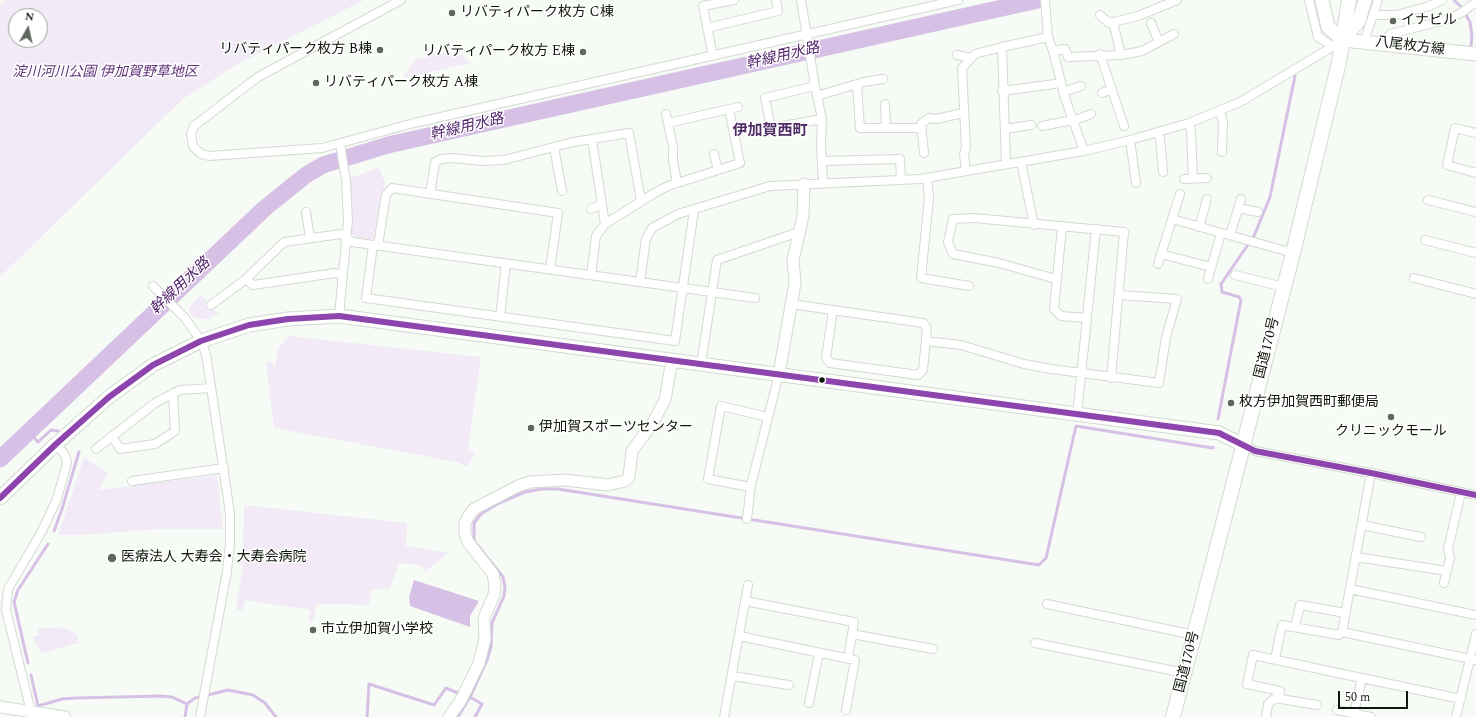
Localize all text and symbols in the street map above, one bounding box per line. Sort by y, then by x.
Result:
place label: リバティパーク枚方 C棟 [460,5,614,21]
north arrow [8,8,48,48]
text: N [24,8,35,26]
marker: リバティパーク枚方 C棟 [447,8,457,18]
place label: イナビル [1401,13,1457,29]
marker: イナビル [1388,16,1398,26]
street label: 八尾枚方線 [1374,34,1446,60]
water label: 幹線用水路 [744,40,822,74]
place label: リバティパーク枚方 B棟 [219,42,372,58]
place label: リバティパーク枚方 E棟 [422,44,575,60]
marker: リバティパーク枚方 B棟 [375,45,385,55]
marker: リバティパーク枚方 E棟 [578,47,588,57]
park label: 淀川河川公園 伊加賀野草地区 [12,65,198,81]
place label: リバティパーク枚方 A棟 [324,75,478,91]
marker: リバティパーク枚方 A棟 [311,78,321,88]
water label: 幹線用水路 [428,111,506,145]
district label: 伊加賀西町 [733,123,807,141]
water label: 幹線用水路 [147,255,215,319]
street label: 国道170号 [1252,315,1284,381]
unlabelled marker [817,375,827,385]
place label: 枚方伊加賀西町郵便局 [1239,395,1379,411]
marker: 枚方伊加賀西町郵便局 [1226,398,1236,408]
marker: クリニックモール [1386,412,1396,422]
place label: 伊加賀スポーツセンター [539,420,693,436]
marker: 伊加賀スポーツセンター [526,423,536,433]
place label: クリニックモール [1335,424,1447,440]
place label: 医療法人 大寿会・大寿会病院 [121,550,306,566]
marker: 医療法人 大寿会・大寿会病院 [106,552,118,564]
place label: 市立伊加賀小学校 [321,622,433,638]
marker: 市立伊加賀小学校 [308,625,318,635]
street label: 国道170号 [1172,629,1204,695]
scale bar [1340,683,1410,709]
text: 50 m [1345,688,1370,707]

